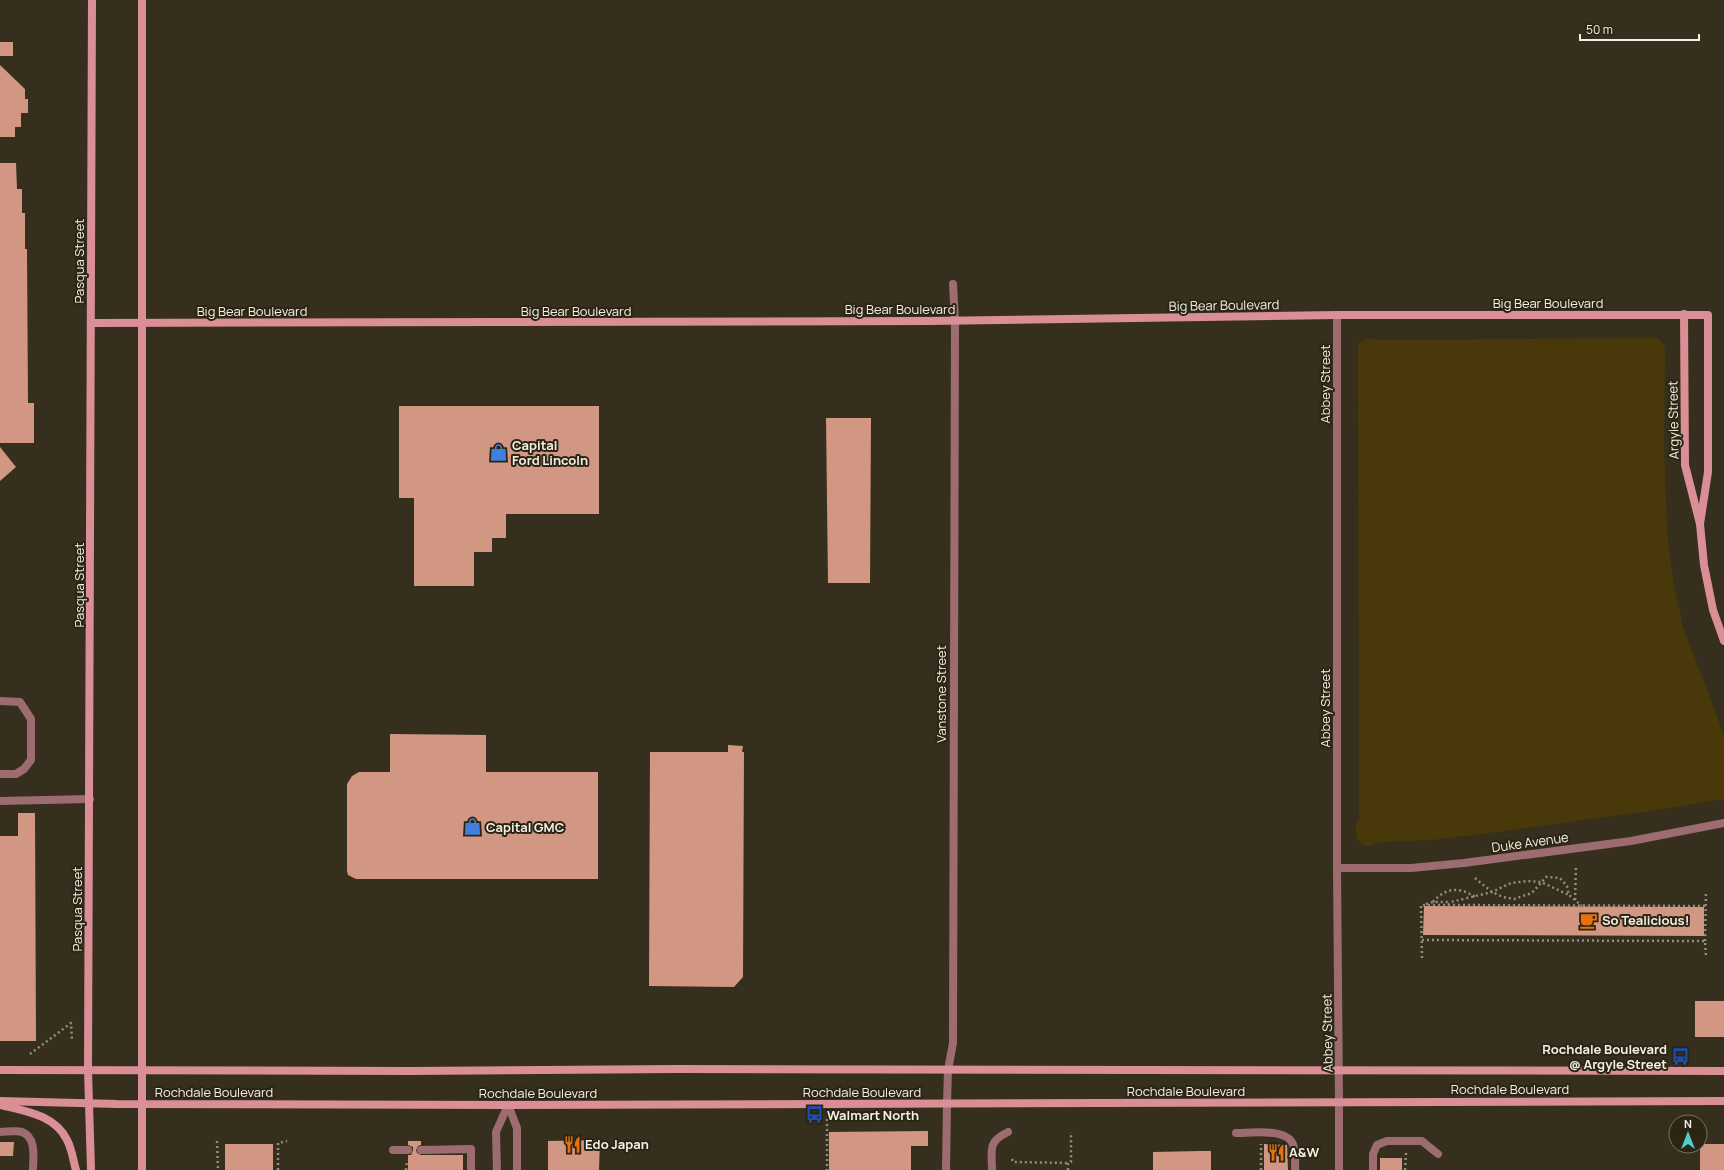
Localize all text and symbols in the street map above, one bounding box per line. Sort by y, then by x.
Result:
scale bar [1580,16,1699,42]
text: 50 m [1586,21,1613,38]
street label: Pasqua Street [70,218,88,304]
street label: Big Bear Boulevard [1493,294,1603,312]
street label: Big Bear Boulevard [1168,295,1280,315]
street label: Big Bear Boulevard [845,300,955,318]
street label: Big Bear Boulevard [197,302,307,320]
street label: Big Bear Boulevard [521,302,631,320]
street label: Abbey Street [1316,345,1334,423]
street label: Argyle Street [1663,381,1683,459]
place label: Capital Ford Lincoln [512,436,588,469]
shop icon: Capital Ford Lincoln [489,442,509,462]
street label: Pasqua Street [70,542,88,628]
street label: Vanstone Street [932,645,950,743]
street label: Abbey Street [1316,669,1334,747]
shop icon: Capital GMC [463,817,483,837]
place label: Capital GMC [486,818,565,836]
street label: Duke Avenue [1490,828,1570,856]
street label: Pasqua Street [68,866,86,952]
cafe icon: So Tealicious! [1579,910,1599,930]
place label: So Tealicious! [1602,911,1689,929]
street label: Abbey Street [1317,993,1337,1073]
place label: Rochdale Boulevard @ Argyle Street [1542,1040,1667,1073]
bus stop icon: Rochdale Boulevard @ Argyle Street [1670,1046,1690,1066]
street label: Rochdale Boulevard [1451,1080,1569,1098]
street label: Rochdale Boulevard [1127,1082,1245,1100]
street label: Rochdale Boulevard [155,1083,273,1101]
street label: Rochdale Boulevard [803,1083,921,1101]
street label: Rochdale Boulevard [479,1084,597,1102]
bus stop icon: Walmart North [804,1105,824,1125]
place label: Walmart North [827,1106,919,1124]
north arrow [1668,1114,1708,1154]
text: N [1684,1116,1692,1131]
restaurant icon: Edo Japan [562,1134,582,1154]
place label: Edo Japan [585,1135,649,1153]
restaurant icon: A&W [1266,1142,1286,1162]
place label: A&W [1289,1143,1319,1161]

